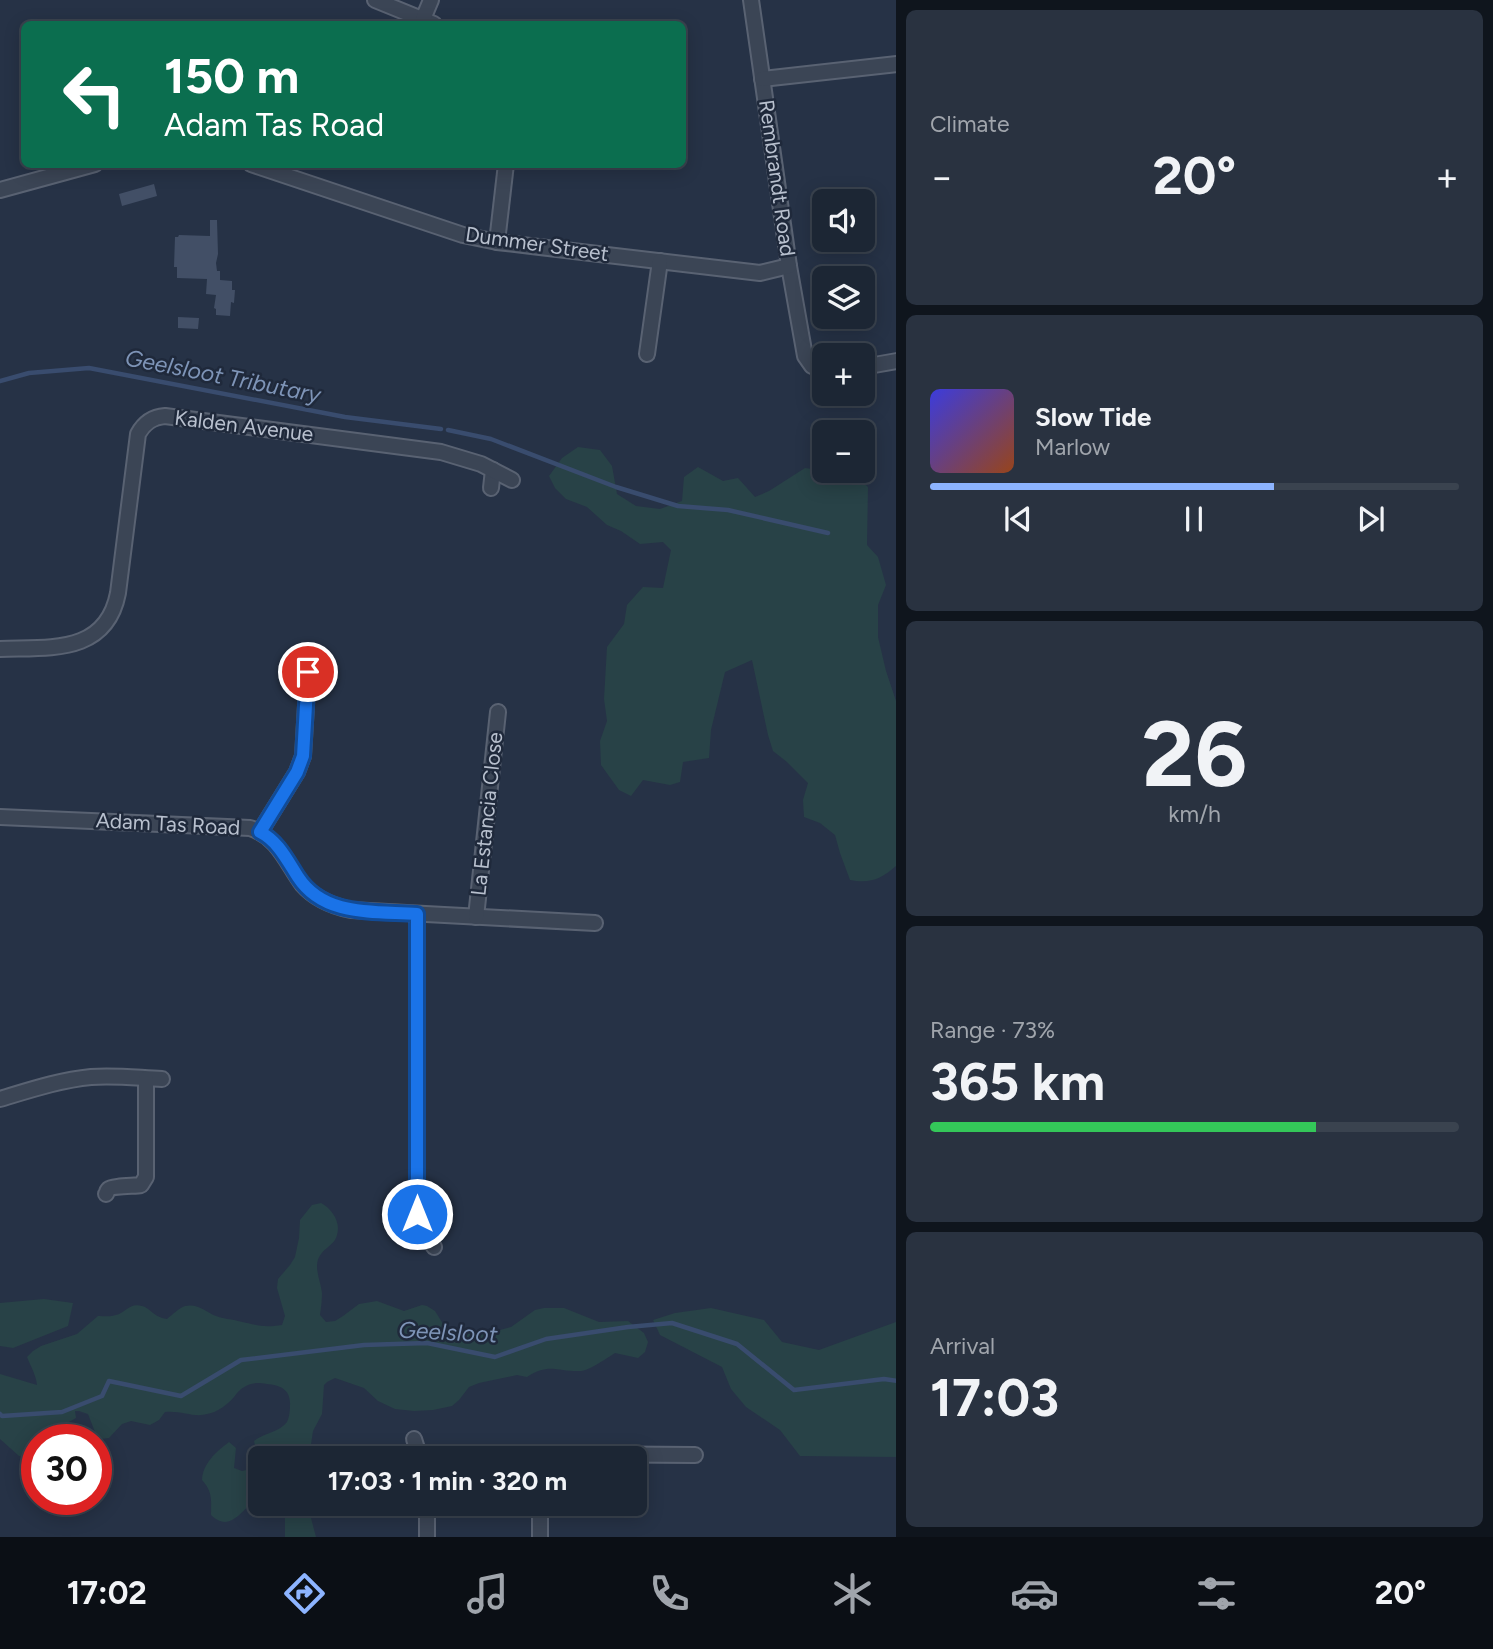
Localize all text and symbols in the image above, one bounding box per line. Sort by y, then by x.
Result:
text: 150 m [164,46,299,105]
icon: left [49,49,140,140]
street label: Rembrandt Road [754,98,801,258]
text: Adam Tas Road [164,106,384,144]
text: Climate [930,110,1009,138]
text: 20° [1153,145,1236,207]
text: − [930,154,954,200]
text: + [1435,154,1459,200]
map controls [812,189,875,483]
button: sound [812,189,875,252]
street label: Dummer Street [464,221,610,266]
button: layers [812,266,875,329]
water label: Geelsloot Tributary [123,343,324,409]
button: + [812,343,875,406]
text: Slow Tide [1035,401,1151,433]
street label: Kalden Avenue [173,405,315,446]
button: − [812,420,875,483]
text: Marlow [1035,433,1110,461]
icon: previous [999,500,1037,538]
icon: pause [1175,500,1213,538]
icon: next [1352,500,1390,538]
pin [278,642,338,702]
icon: arrive [289,653,327,691]
text: 26 [1142,700,1247,809]
street label: La Estancia Close [465,731,508,897]
text: km/h [1168,800,1221,828]
street label: Adam Tas Road [95,807,241,840]
text: Range · 73% [930,1016,1055,1044]
text: 365 km [930,1051,1105,1113]
position arrow [380,1177,454,1251]
water label: Geelsloot [398,1315,498,1349]
text: Arrival [930,1332,995,1360]
text: 17:03 [930,1367,1059,1429]
speed limit sign: 30 [21,1424,112,1515]
text: 17:03 · 1 min · 320 m [328,1465,567,1497]
icon: directions [280,1569,329,1618]
icon: music [463,1569,512,1618]
icon: phone [645,1569,694,1618]
icon: climate [828,1569,877,1618]
icon: car [1010,1569,1059,1618]
icon: filters [1192,1569,1241,1618]
text: 17:02 [67,1574,147,1612]
text: 20° [1375,1574,1426,1612]

